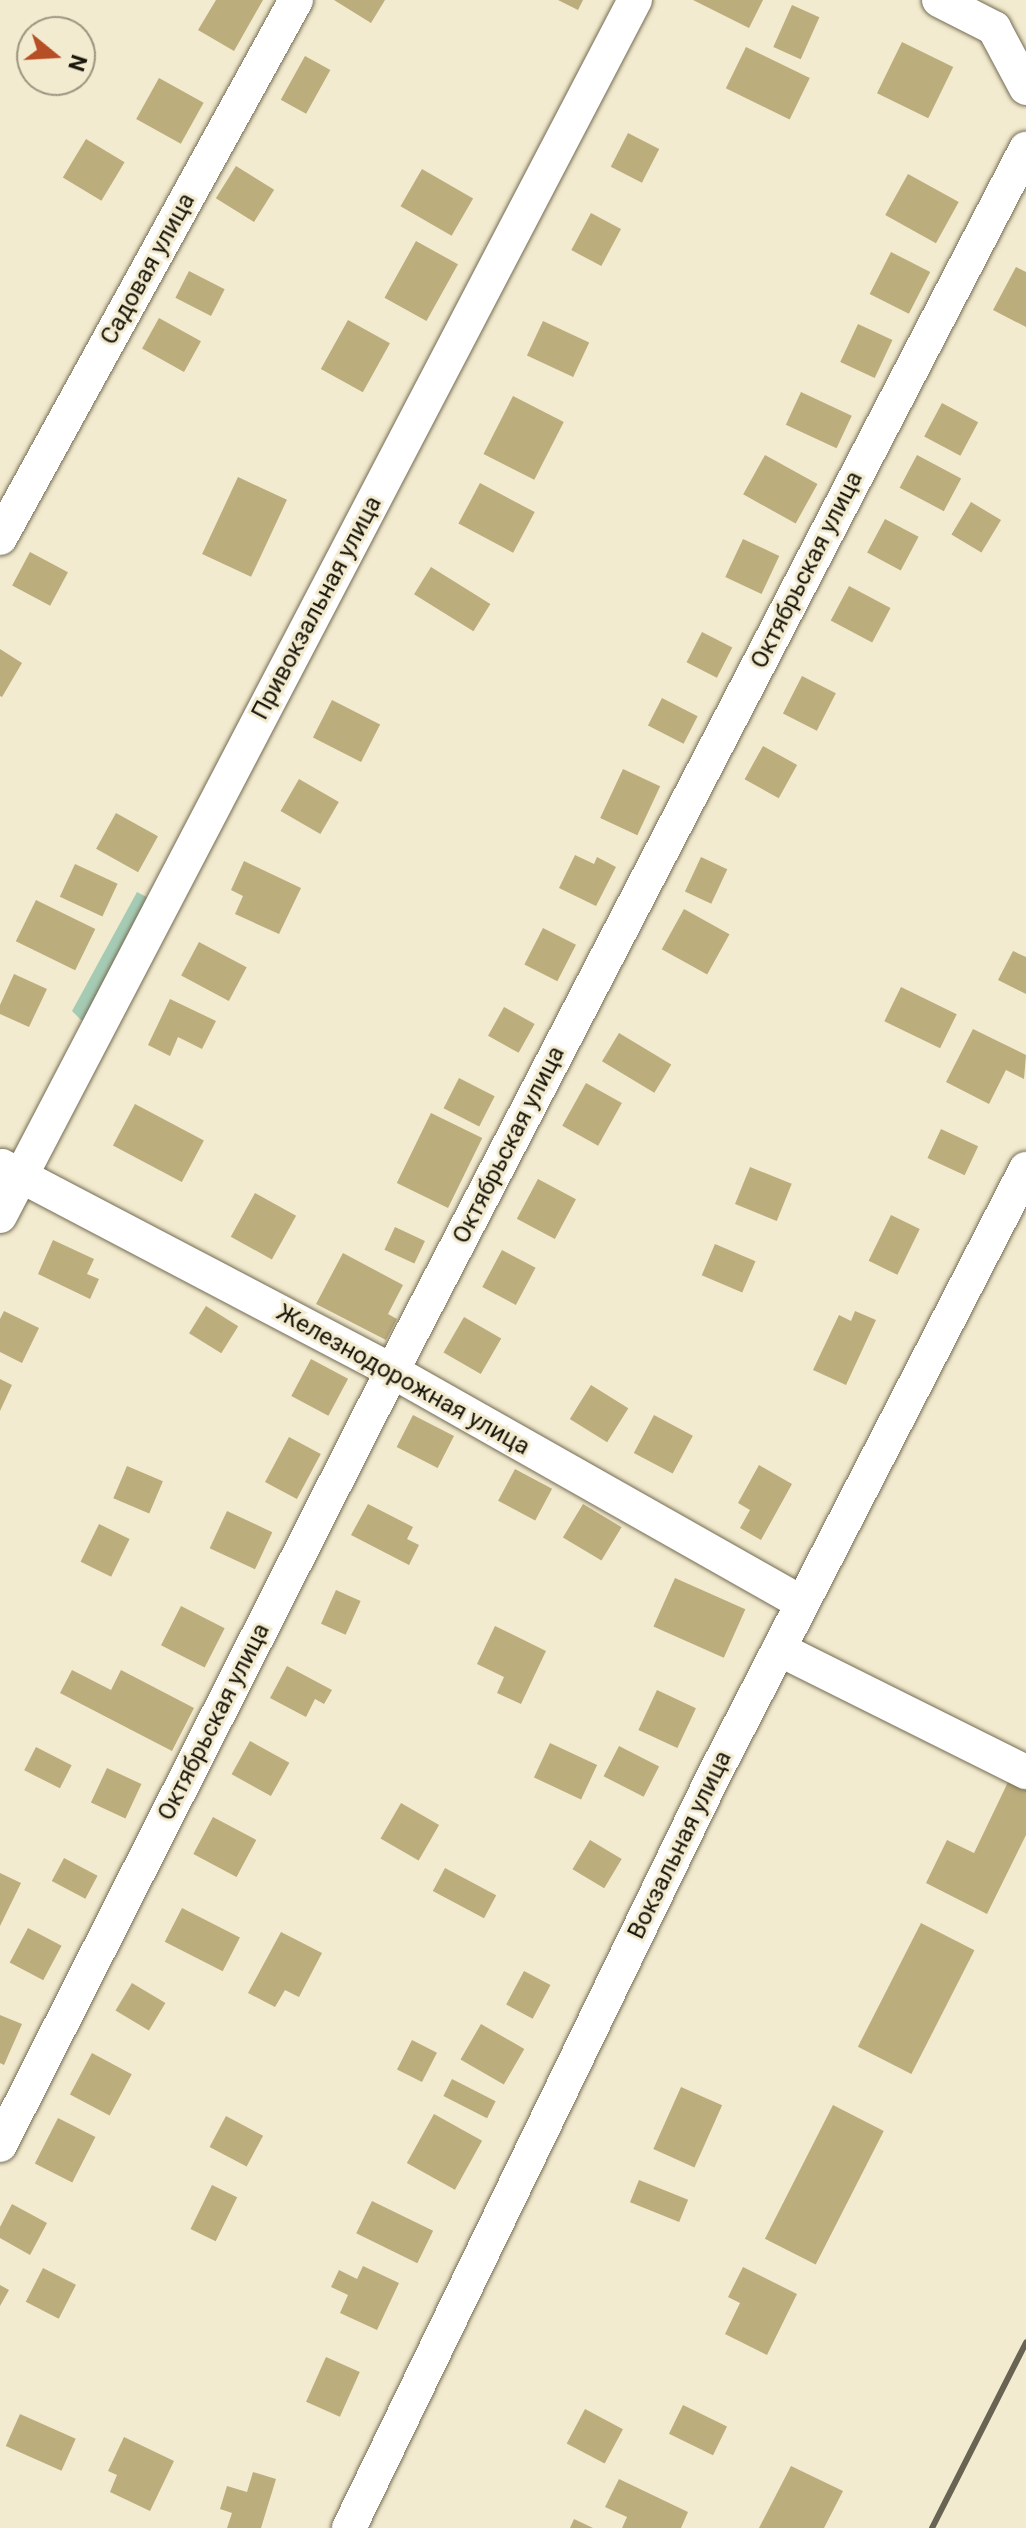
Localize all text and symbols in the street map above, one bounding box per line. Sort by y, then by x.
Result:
north arrow [16,16,96,96]
text: N [63,52,92,74]
street label: Садовая улица [95,188,201,350]
street label: Октябрьская улица [745,467,869,673]
street label: Привокзальная улица [246,491,388,725]
street label: Октябрьская улица [447,1042,571,1248]
street label: Железнодорожная улица [271,1298,535,1462]
street label: Октябрьская улица [152,1619,276,1825]
street label: Вокзальная улица [622,1746,738,1944]

